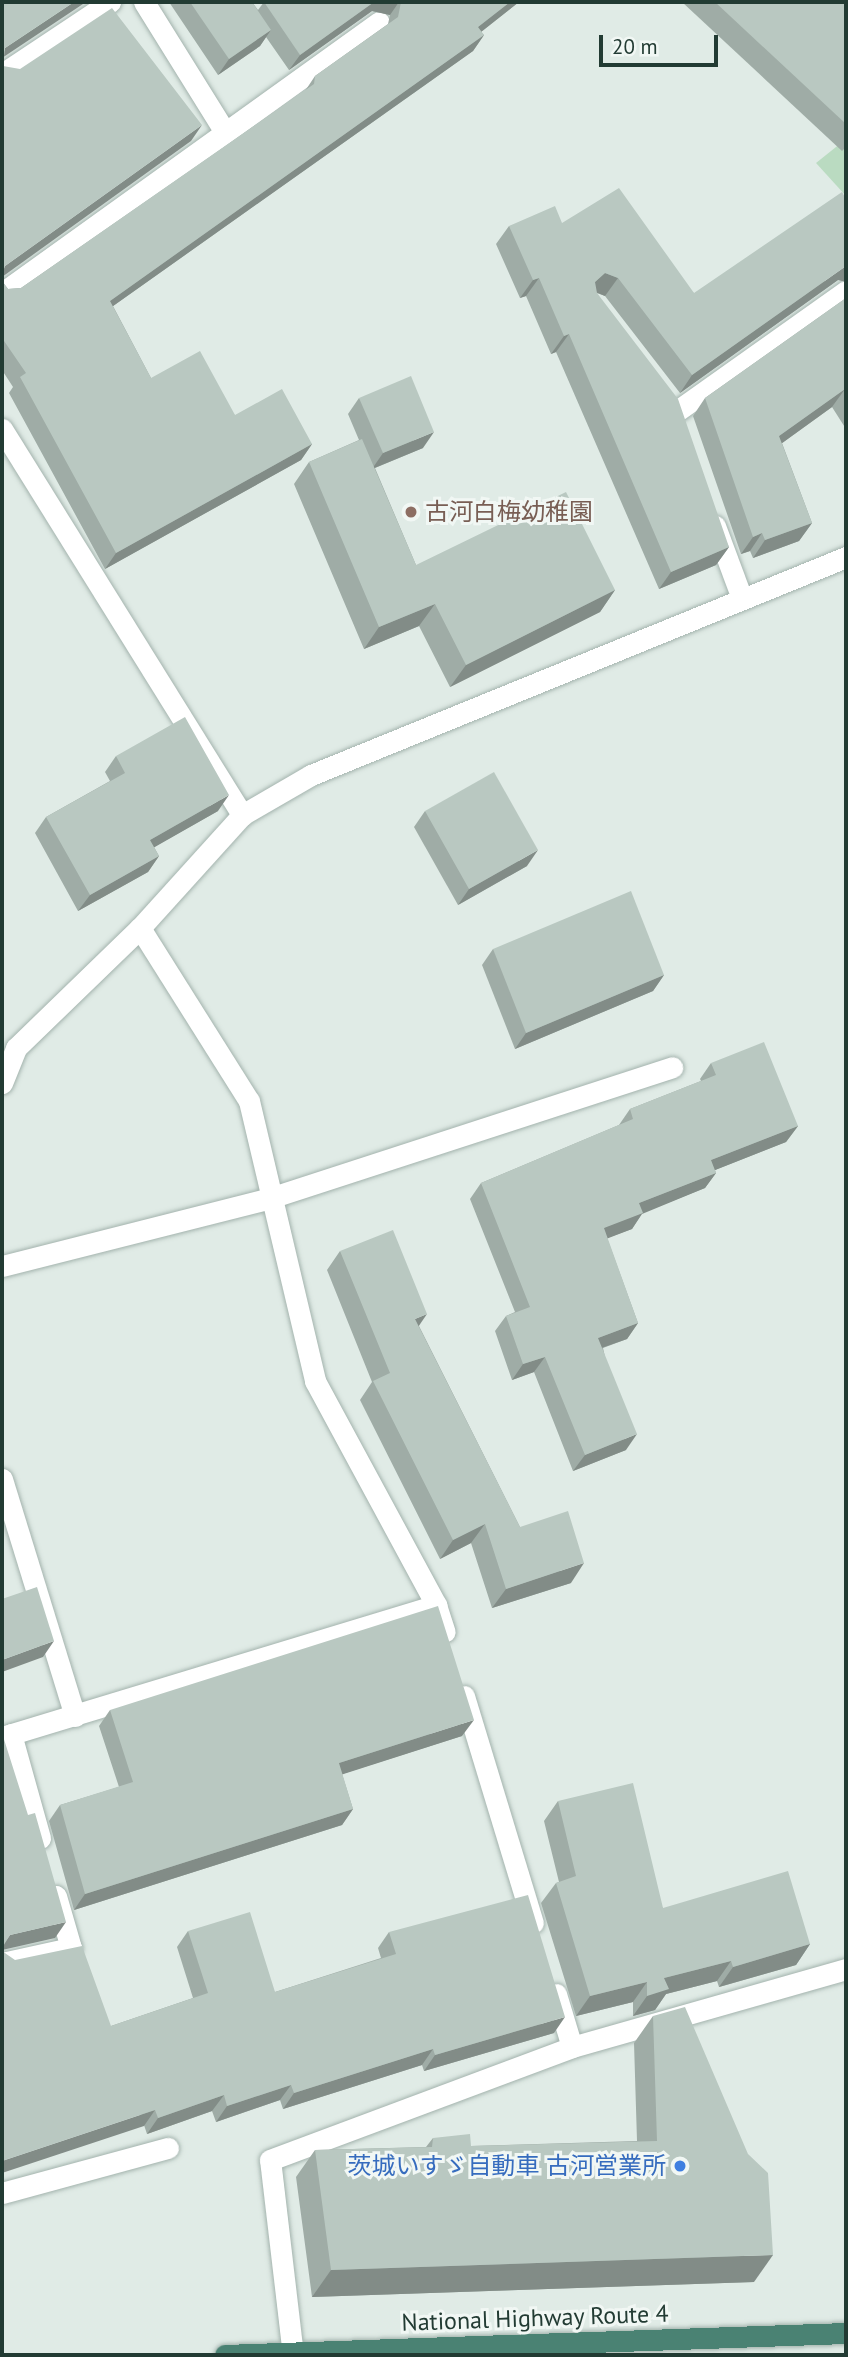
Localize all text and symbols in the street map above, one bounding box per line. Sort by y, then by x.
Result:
scale bar [603,21,722,65]
text: 20 m [612,33,658,60]
place label: 古河白梅幼稚園 [425,498,593,526]
marker: 古河白梅幼稚園 [403,504,419,520]
place label: 茨城いすゞ自動車 古河営業所 [348,2152,666,2180]
marker: 茨城いすゞ自動車 古河営業所 [672,2158,688,2174]
street label: National Highway Route 4 [401,2299,669,2337]

